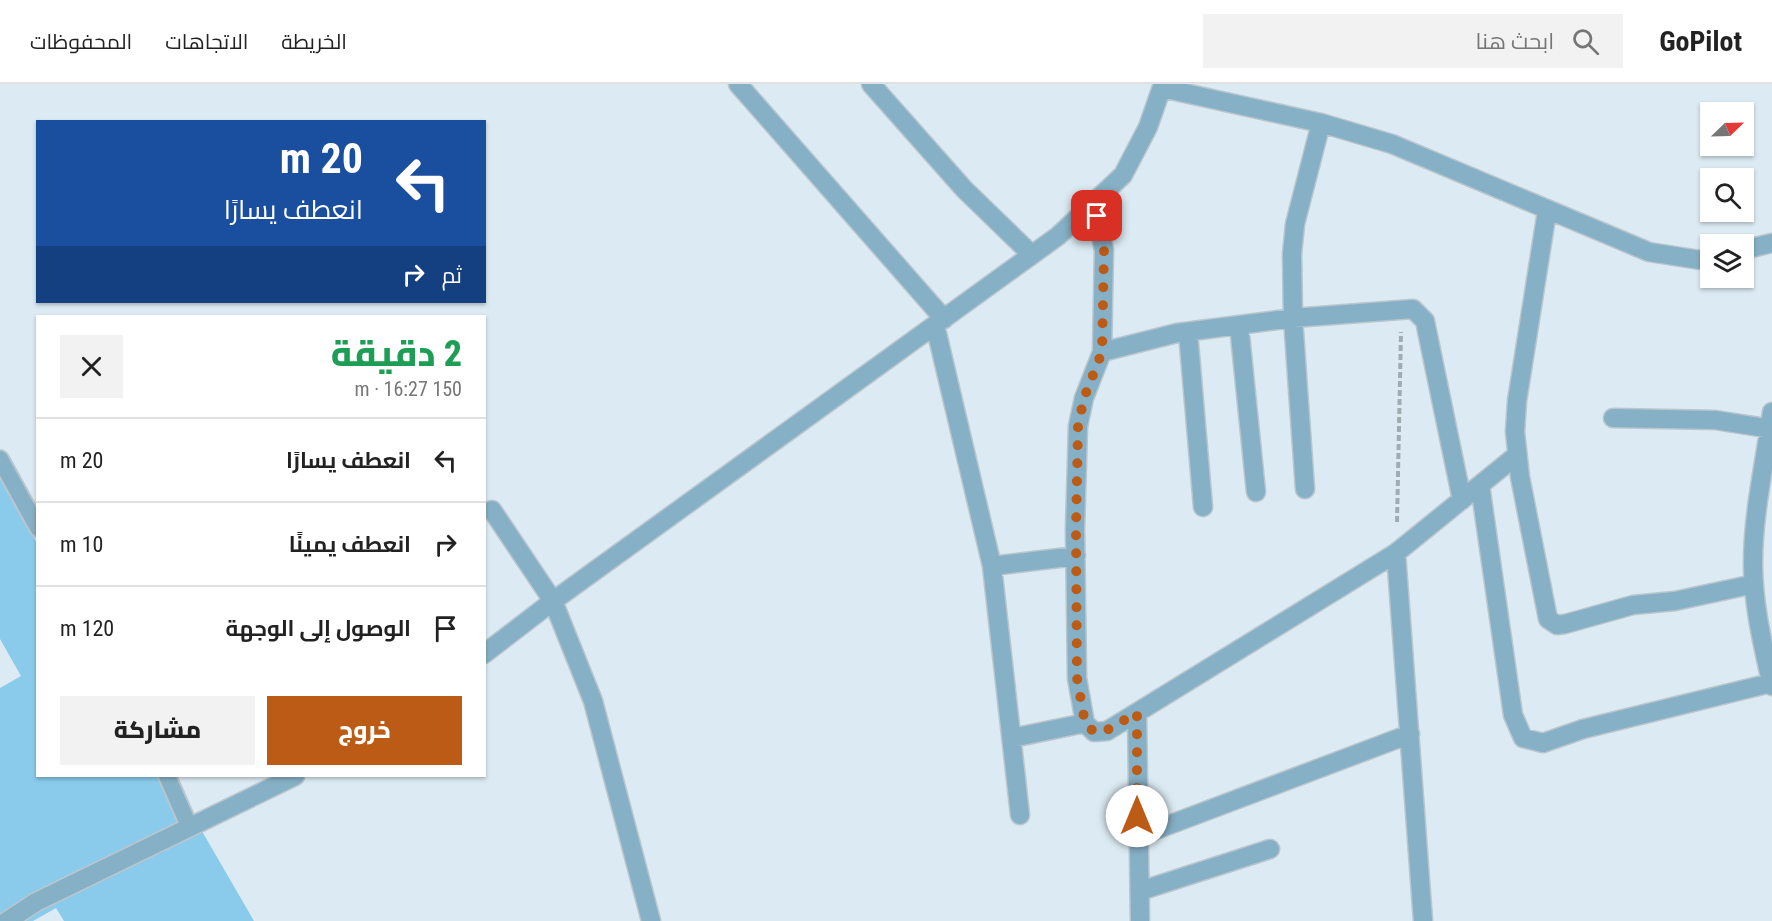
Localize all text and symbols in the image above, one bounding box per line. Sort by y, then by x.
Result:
search box [1203,14,1623,68]
icon: search [1569,25,1602,58]
text: GoPilot [1659,25,1742,58]
text: ابحث هنا [1476,29,1554,54]
text: المحفوظات [30,30,132,54]
text: الاتجاهات [165,30,248,54]
text: الخريطة [281,30,347,54]
north arrow [1700,102,1754,156]
map controls [1700,102,1754,288]
text: 20 m [280,134,363,183]
icon: left [384,144,462,222]
button: search [1700,168,1754,222]
pin [1071,190,1122,241]
text: انعطف يسارًا [224,194,363,226]
icon: arrive [1080,199,1113,232]
button: layers [1700,234,1754,288]
icon: right [397,258,430,291]
text: ثم [442,263,462,288]
text: 2 دقيقة [331,333,462,375]
button: close [60,335,123,398]
text: 150 m · 16:27 [355,377,462,401]
icon: left [429,444,462,477]
text: 20 m [60,448,103,473]
text: انعطف يسارًا [286,448,411,473]
icon: right [429,528,462,561]
text: 10 m [60,532,103,557]
text: انعطف يمينًا [289,532,411,557]
icon: arrive [429,612,462,645]
text: 120 m [60,616,114,641]
text: الوصول إلى الوجهة [226,616,411,641]
button: مشاركة [60,696,255,765]
button: خروج [267,696,462,765]
position arrow [1105,784,1169,848]

